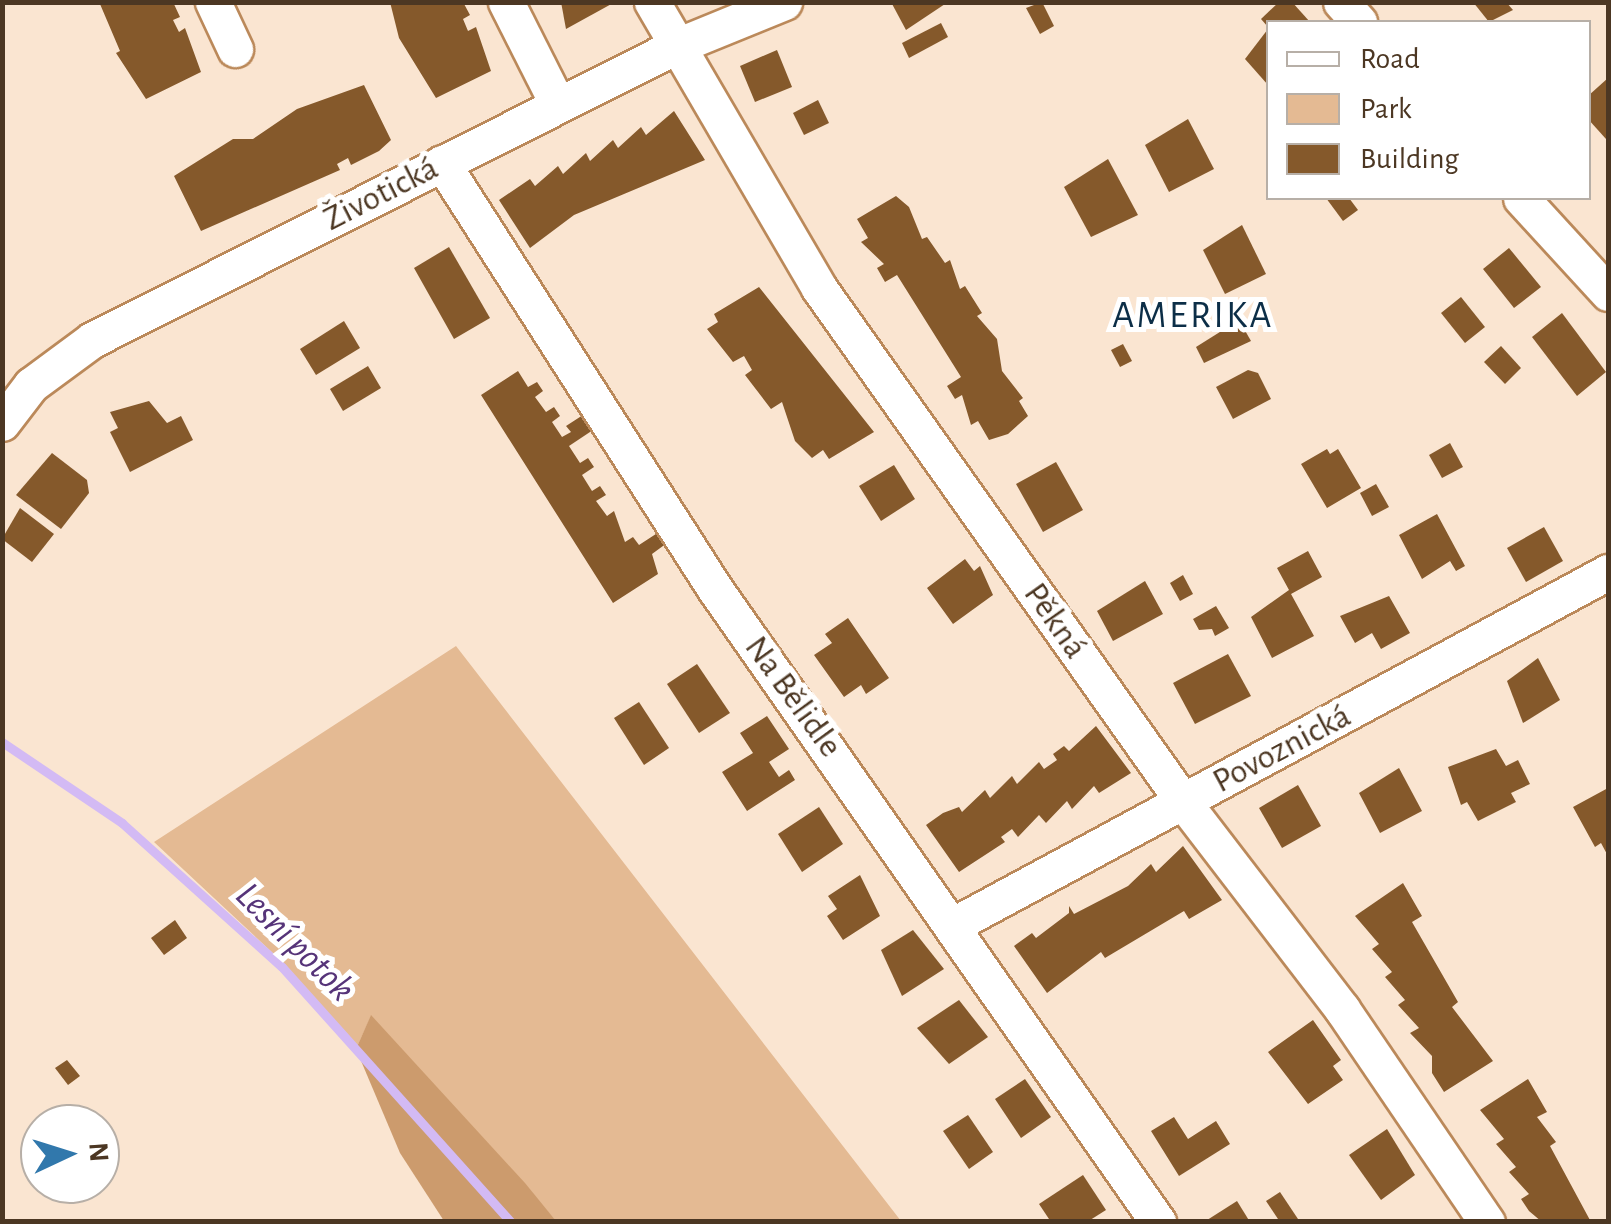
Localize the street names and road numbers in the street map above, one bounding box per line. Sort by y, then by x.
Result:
street label: Životická [317,147,445,241]
street label: Pěkná [1014,575,1096,667]
street label: Na Bělidle [735,628,851,766]
street label: Povoznická [1206,695,1358,803]

